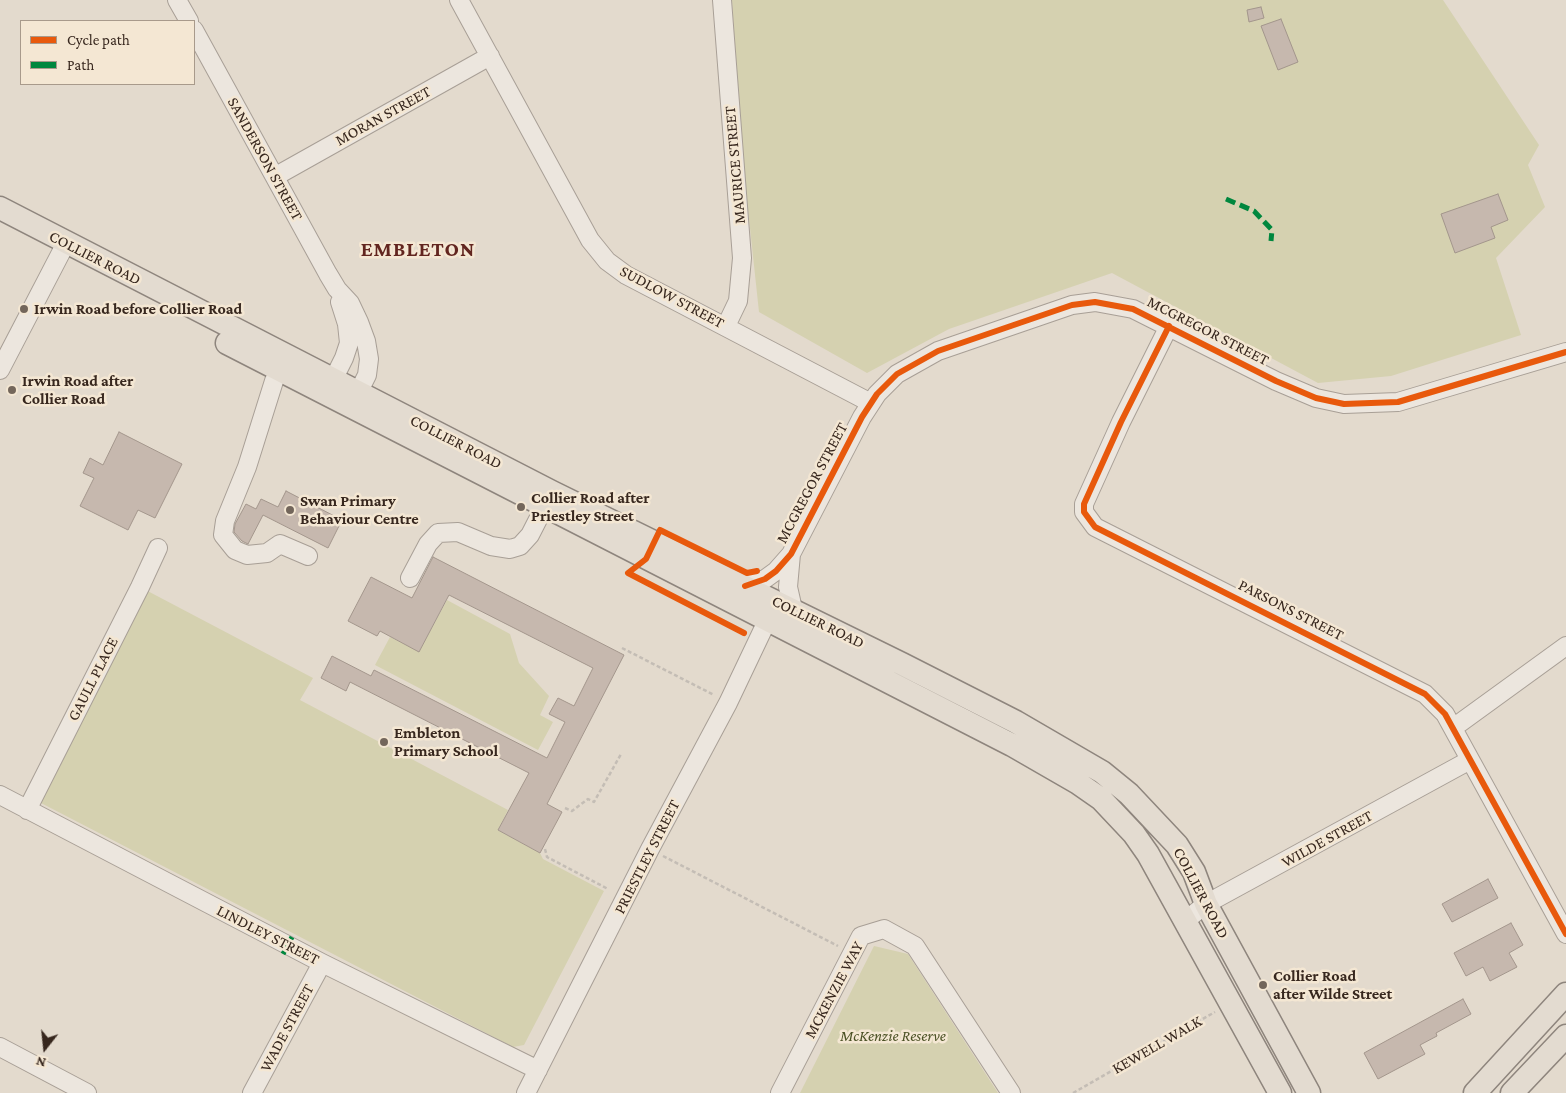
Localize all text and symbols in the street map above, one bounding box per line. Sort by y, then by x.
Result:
legend [20,20,195,85]
text: Cycle path [67,32,130,48]
text: Path [67,57,94,73]
street label: MORAN STREET [332,82,434,150]
street label: SANDERSON STREET [223,94,307,224]
street label: MAURICE STREET [720,105,750,225]
street label: COLLIER ROAD [46,227,144,289]
district label: EMBLETON [360,237,476,263]
street label: SUDLOW STREET [616,261,728,333]
street label: MCGREGOR STREET [1144,292,1272,370]
place label: Irwin Road before Collier Road [34,299,242,319]
marker: Irwin Road before Collier Road [18,303,30,315]
place label: Irwin Road after Collier Road [22,371,133,409]
marker: Irwin Road after Collier Road [6,384,18,396]
street label: COLLIER ROAD [407,411,505,473]
street label: MCGREGOR STREET [772,419,852,547]
place label: Collier Road after Priestley Street [531,488,650,526]
place label: Swan Primary Behaviour Centre [300,491,419,529]
marker: Collier Road after Priestley Street [515,501,527,513]
marker: Swan Primary Behaviour Centre [284,504,296,516]
street label: PARSONS STREET [1235,575,1347,645]
street label: COLLIER ROAD [769,591,867,653]
street label: GAULL PLACE [64,634,122,724]
place label: Embleton Primary School [394,723,498,761]
marker: Embleton Primary School [378,736,390,748]
street label: PRIESTLEY STREET [610,797,684,917]
street label: WILDE STREET [1278,806,1376,872]
street label: COLLIER ROAD [1169,844,1233,942]
street label: LINDLEY STREET [213,901,323,969]
street label: MCKENZIE WAY [800,938,868,1042]
place label: Collier Road after Wilde Street [1273,966,1392,1004]
marker: Collier Road after Wilde Street [1257,979,1269,991]
street label: WADE STREET [256,981,318,1075]
street label: KEWELL WALK [1109,1012,1205,1078]
north arrow [20,1023,70,1073]
park label: McKenzie Reserve [840,1026,946,1046]
text: N [34,1053,48,1071]

